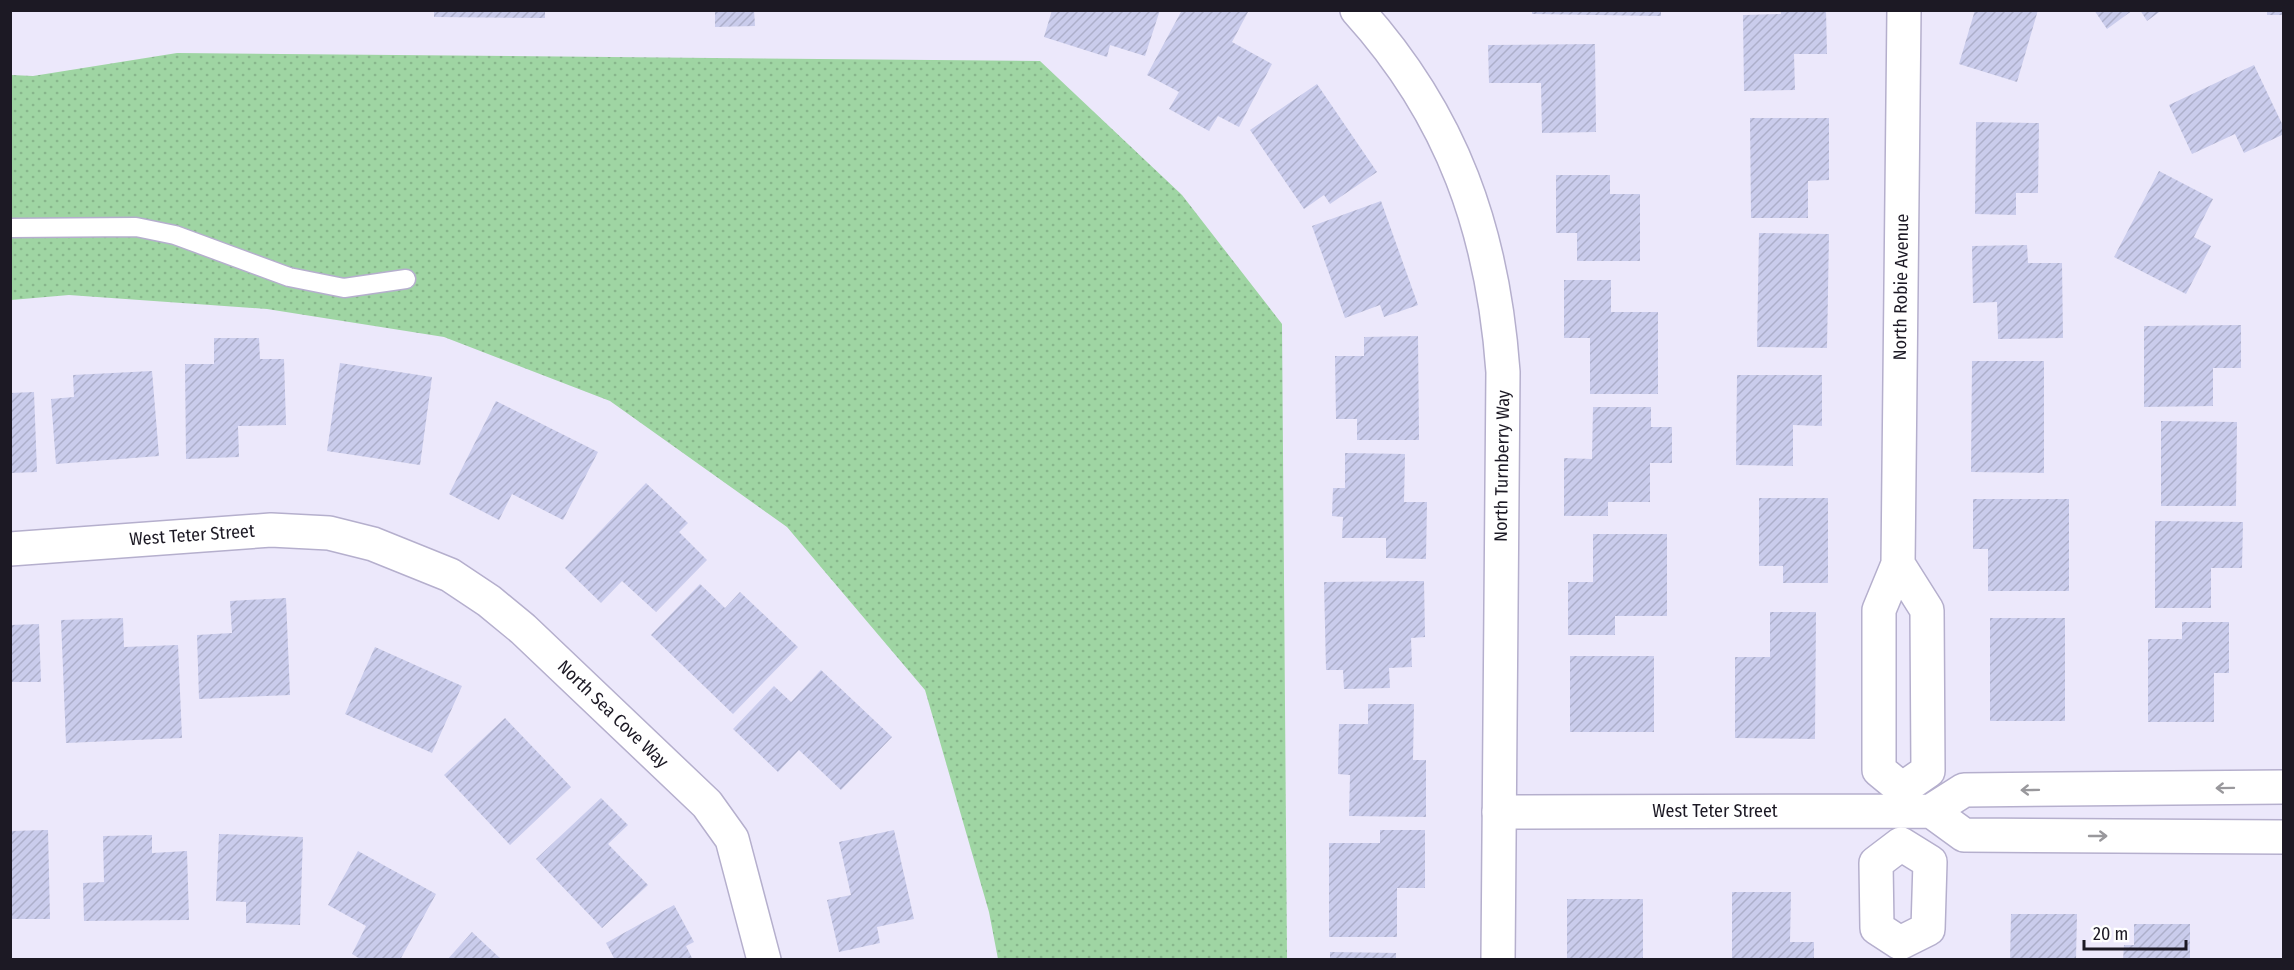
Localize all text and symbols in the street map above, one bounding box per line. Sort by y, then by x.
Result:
street label: North Robie Avenue [1889,213,1913,360]
street label: North Turnberry Way [1490,390,1514,542]
street label: West Teter Street [129,520,255,550]
street label: North Sea Cove Way [553,655,673,773]
one-way arrow [2216,782,2236,794]
one-way arrow [2021,784,2041,795]
street label: West Teter Street [1652,800,1778,822]
one-way arrow [2087,830,2107,842]
scale bar [2084,913,2186,951]
text: 20 m [2093,923,2128,945]

